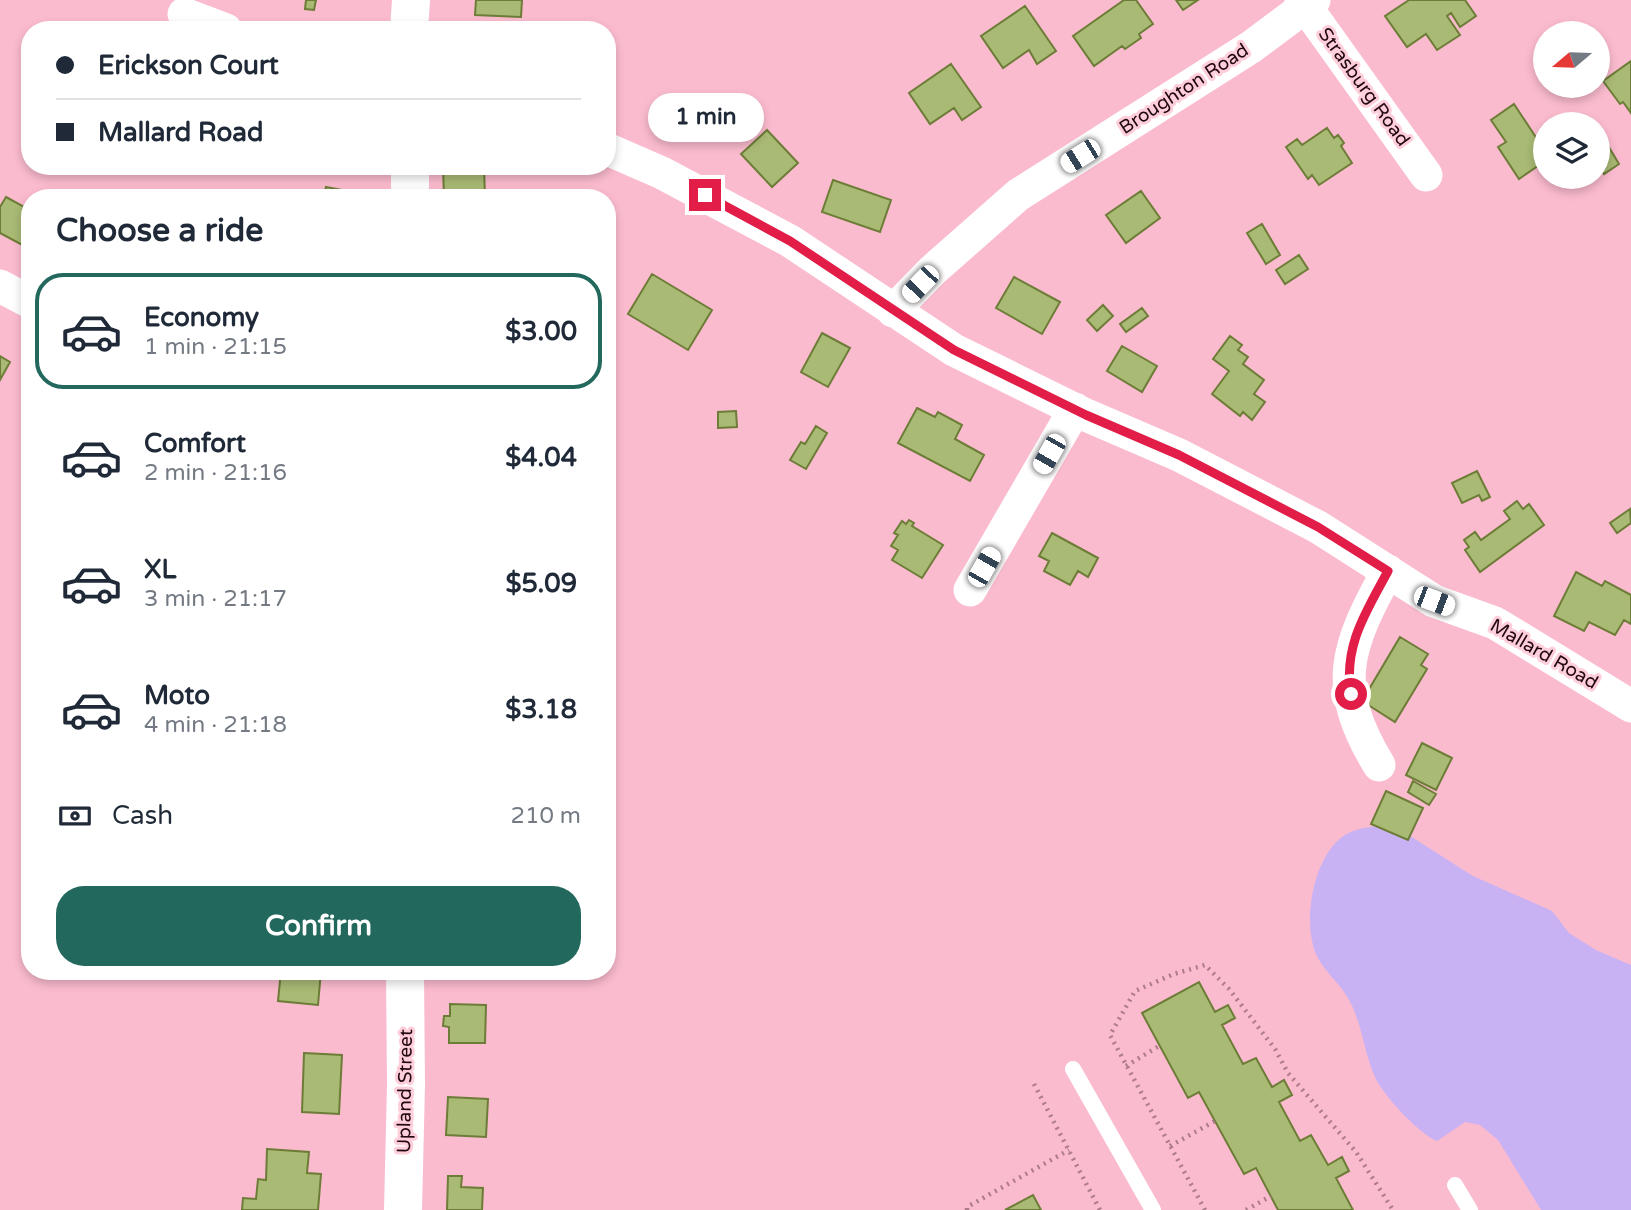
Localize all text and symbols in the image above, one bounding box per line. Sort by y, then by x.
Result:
north arrow [1533,21,1610,98]
map controls [1533,21,1610,189]
street label: Strasburg Road [1314,24,1414,150]
street label: Broughton Road [1115,39,1253,139]
text: Erickson Court [98,50,279,81]
callout: 1 min [647,94,763,142]
text: 1 min [675,103,737,131]
button: layers [1533,112,1610,189]
text: Mallard Road [98,117,263,148]
car [1057,136,1104,176]
route end [689,179,721,211]
text: Choose a ride [56,212,263,250]
car [898,262,943,306]
icon: car [60,300,123,363]
text: Economy [144,302,259,333]
text: $3.00 [505,316,577,347]
text: 1 min · 21:15 [144,333,287,361]
icon: car [60,426,123,489]
text: Comfort [144,428,246,459]
car [1030,431,1069,477]
text: $4.04 [505,442,577,473]
text: 2 min · 21:16 [144,459,287,487]
car [965,544,1004,590]
icon: car [60,552,123,615]
text: XL [144,554,176,585]
text: $5.09 [505,568,577,599]
car [1411,584,1458,618]
text: 3 min · 21:17 [144,585,287,613]
street label: Mallard Road [1486,614,1602,694]
icon: car [60,678,123,741]
route start [1335,678,1367,710]
text: Moto [144,680,210,711]
text: $3.18 [505,694,577,725]
text: 4 min · 21:18 [144,711,287,739]
icon: cash [56,797,94,835]
text: Cash [112,800,173,831]
text: 210 m [511,802,581,830]
button: Confirm [56,886,581,966]
street label: Upland Street [393,1029,417,1153]

